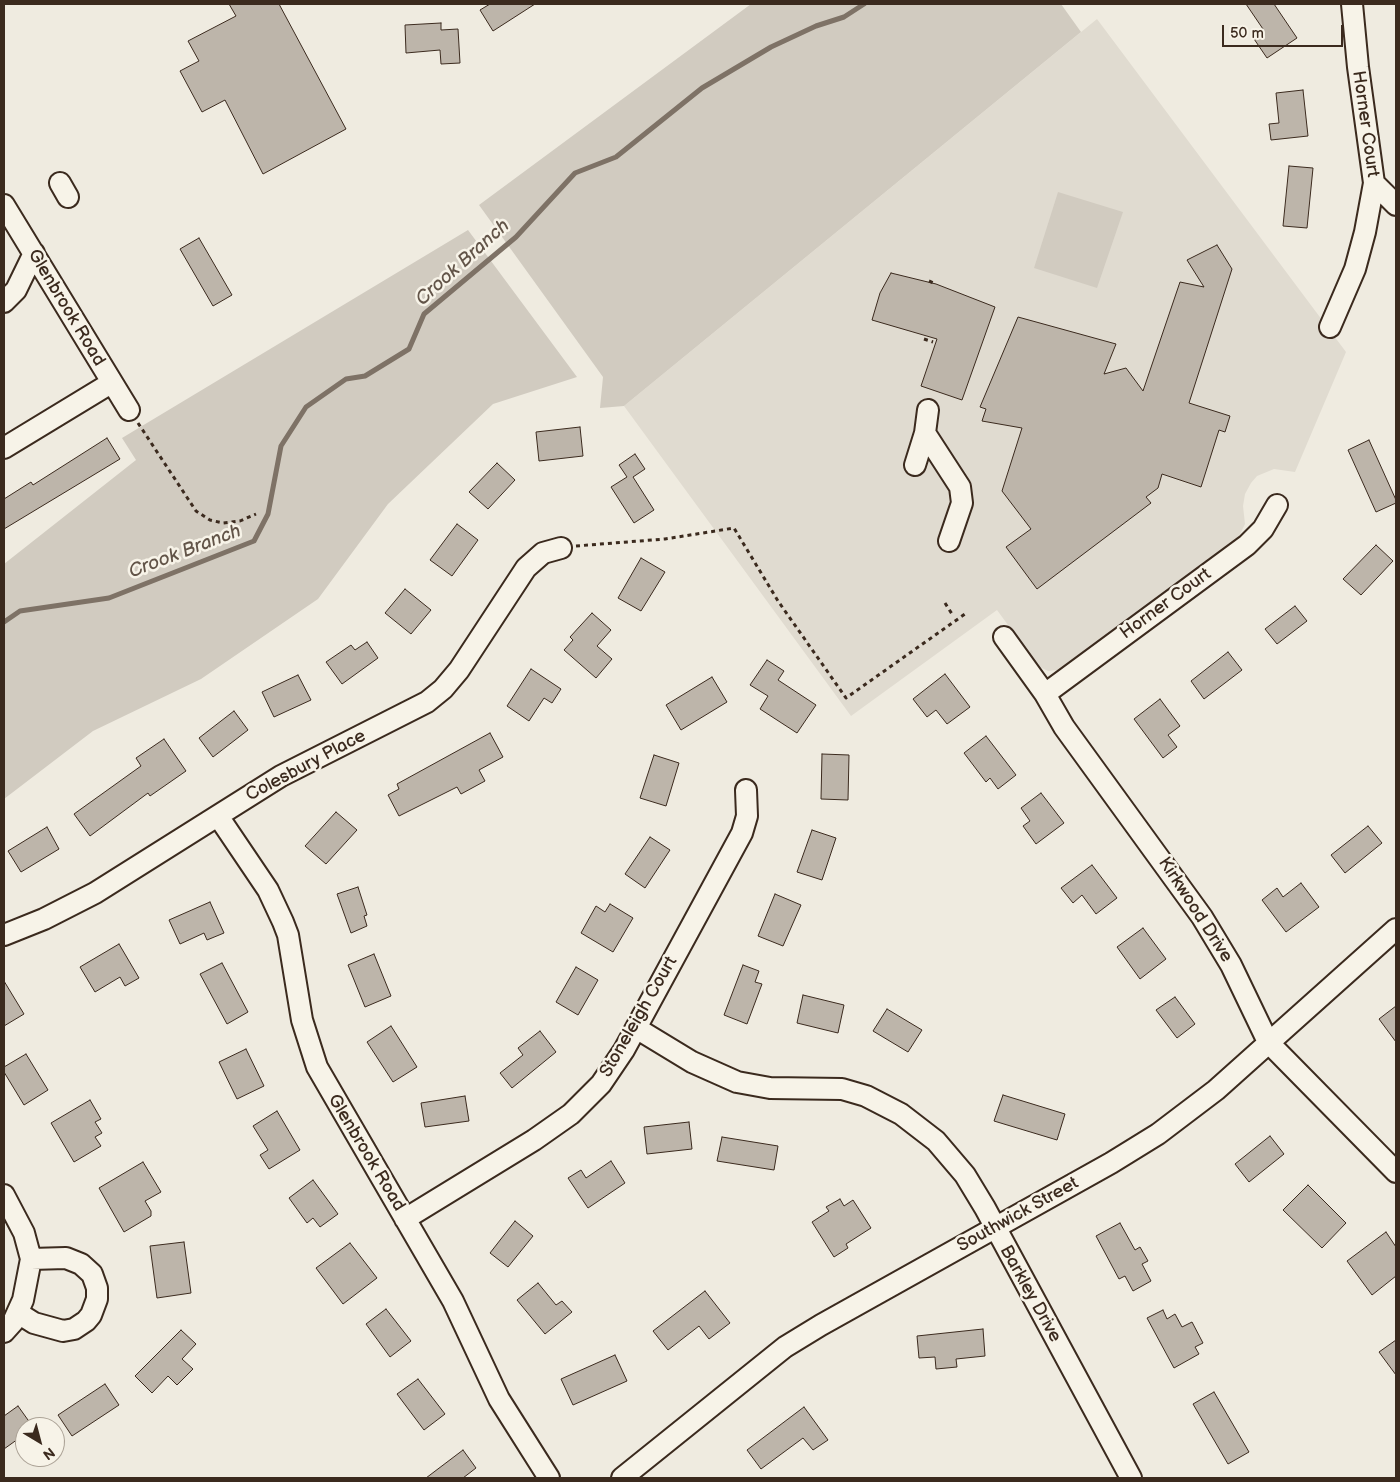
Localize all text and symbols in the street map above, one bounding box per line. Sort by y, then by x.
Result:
scale bar [1225,15,1346,47]
text: 50 m [1230,24,1264,43]
street label: Horner Court [1347,69,1383,179]
water label: Crook Branch [411,215,515,311]
street label: Glenbrook Road [23,246,109,370]
water label: Crook Branch [126,520,244,584]
street label: Horner Court [1116,564,1216,644]
street label: Colesbury Place [242,725,370,807]
street label: Kirkwood Drive [1153,853,1237,967]
street label: Stoneleigh Court [596,953,682,1081]
street label: Glenbrook Road [323,1091,409,1215]
street label: Southwick Street [954,1173,1082,1257]
street label: Barkley Drive [994,1242,1066,1346]
north arrow [15,1417,65,1467]
text: N [39,1444,58,1464]

